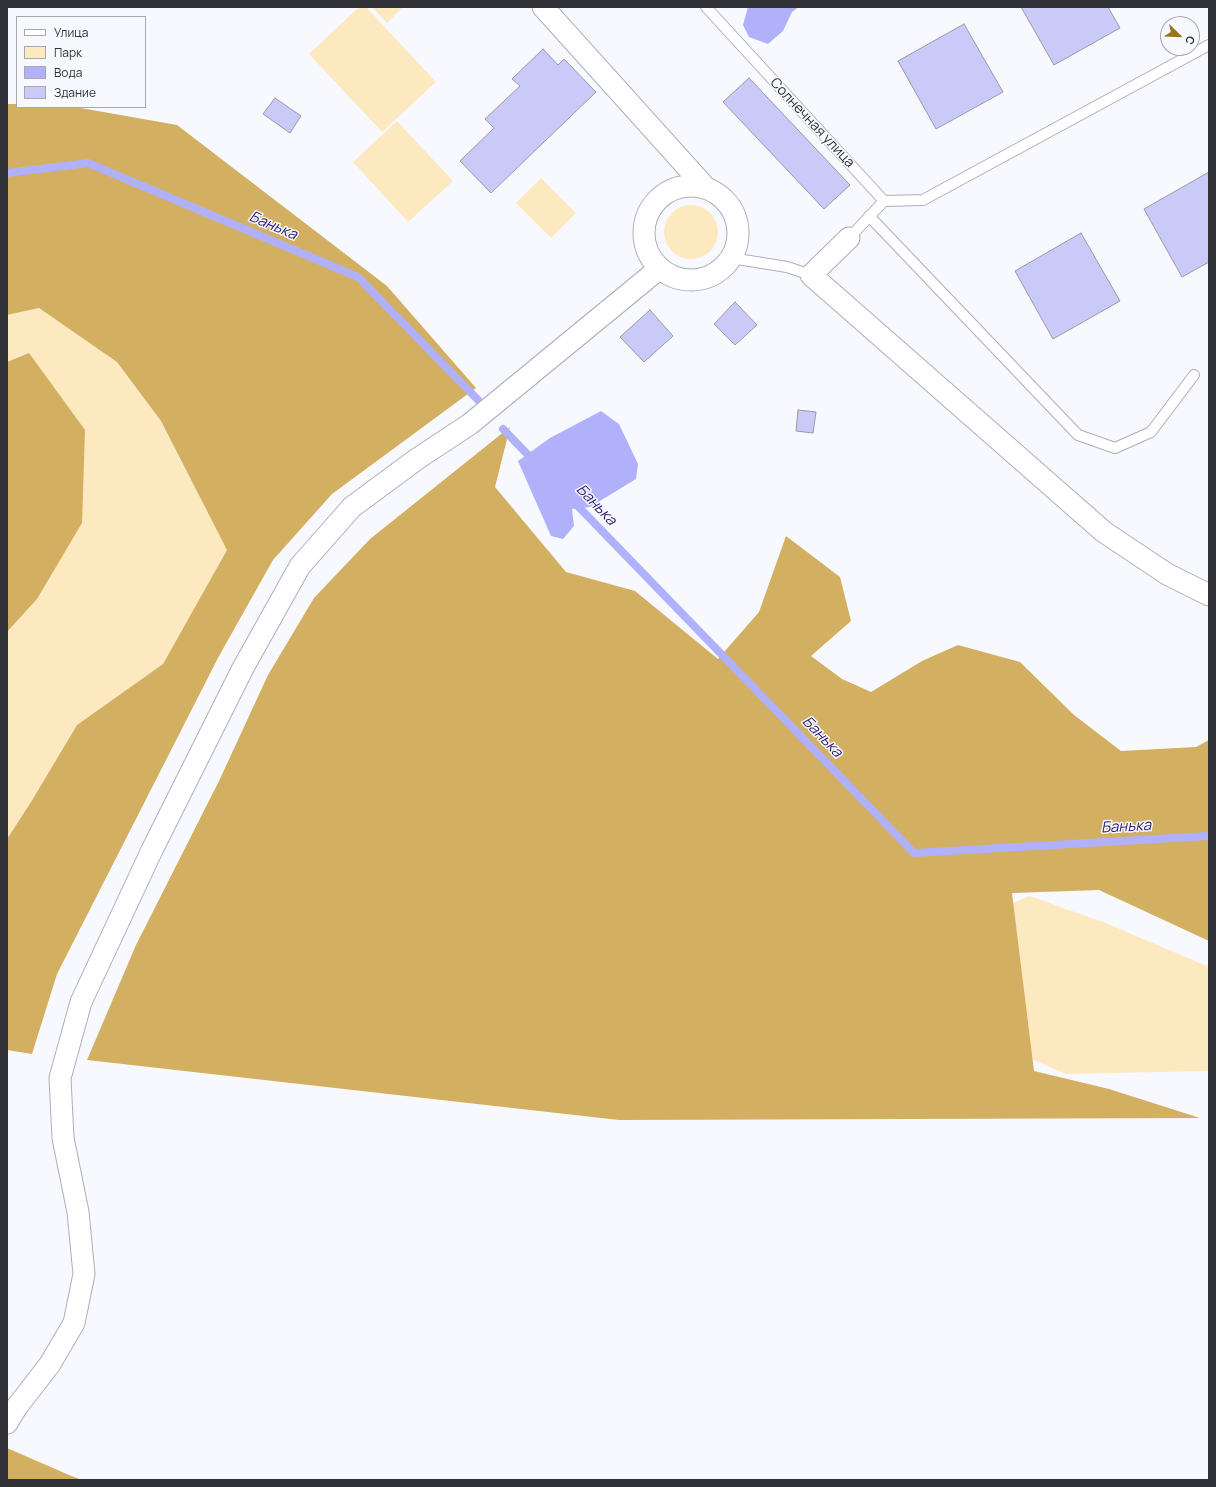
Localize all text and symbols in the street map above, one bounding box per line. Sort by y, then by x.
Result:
legend [16,16,146,108]
north arrow [1160,16,1200,56]
text: Улица [54,24,88,41]
text: С [1182,34,1199,47]
text: Парк [54,44,82,61]
text: Вода [54,64,82,81]
street label: Солнечная улица [766,75,858,171]
text: Здание [54,84,96,101]
water label: Банька [246,208,300,244]
water label: Банька [572,481,620,529]
water label: Банька [798,713,846,761]
water label: Банька [1101,817,1151,837]

